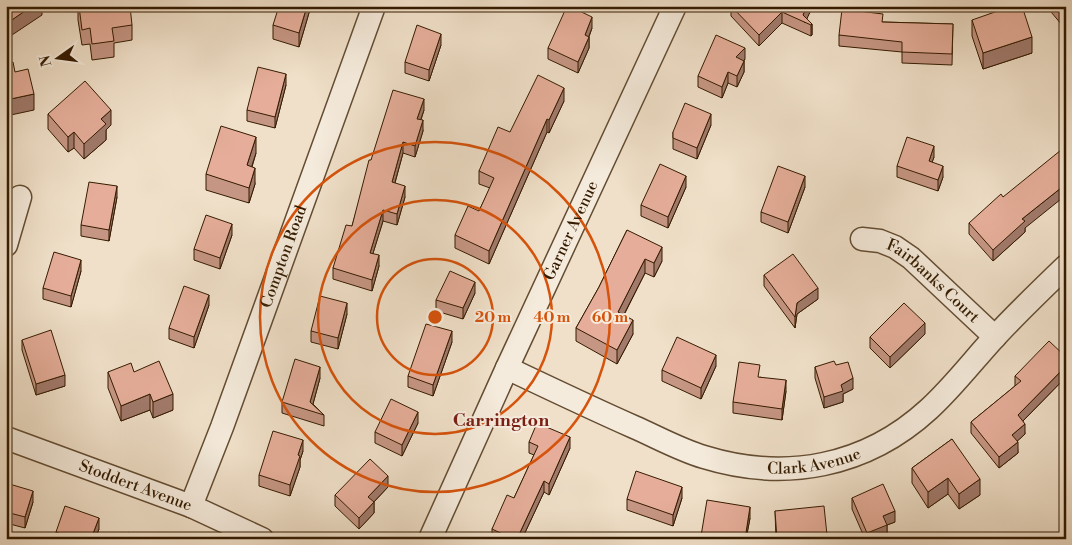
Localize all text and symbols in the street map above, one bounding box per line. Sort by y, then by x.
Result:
north arrow [32,32,82,82]
text: N [36,53,56,68]
street label: Garner Avenue [539,178,603,284]
street label: Compton Road [256,203,311,311]
street label: Fairbanks Court [884,235,984,327]
centre of rings [426,308,444,326]
text: 20 m [475,308,512,327]
text: 40 m [533,308,571,327]
text: 60 m [592,308,629,327]
district label: Carrington [453,409,549,432]
street label: Clark Avenue [767,444,864,479]
street label: Stoddert Avenue [76,456,195,516]

